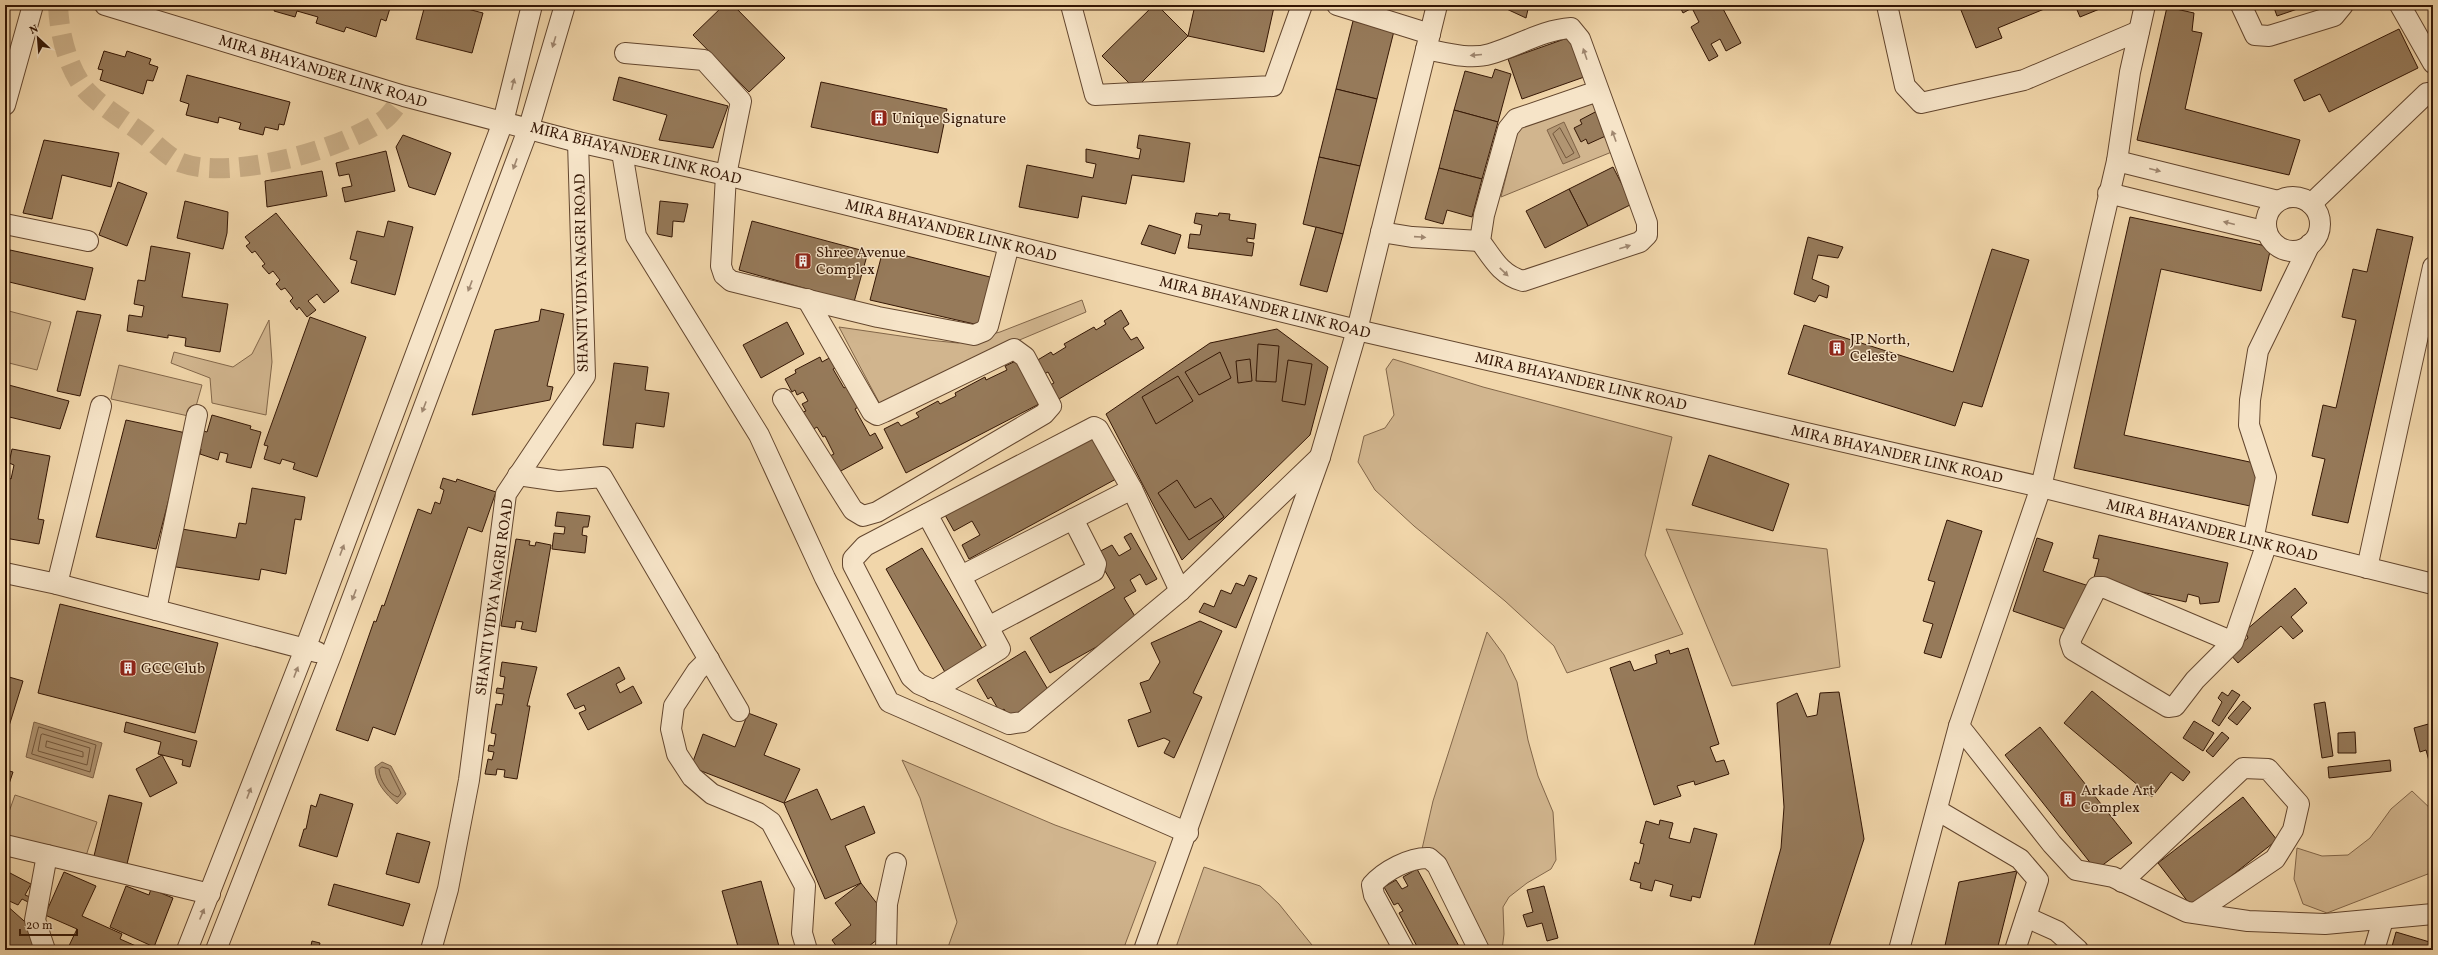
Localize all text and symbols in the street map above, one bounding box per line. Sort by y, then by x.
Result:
north arrow [18,18,58,58]
text: N [27,22,41,39]
street label: MIRA BHAYANDER LINK ROAD [216,31,429,114]
one-way arrow [551,37,557,49]
one-way arrow [1582,48,1588,60]
one-way arrow [1470,52,1482,59]
one-way arrow [510,78,516,90]
building icon: Unique Signature [869,108,889,128]
place label: Unique Signature [892,109,1006,130]
street label: MIRA BHAYANDER LINK ROAD [528,118,743,191]
one-way arrow [1611,130,1617,142]
one-way arrow [512,158,518,170]
one-way arrow [2148,168,2161,174]
street label: SHANTI VIDYA NAGRI ROAD [570,173,595,372]
street label: MIRA BHAYANDER LINK ROAD [843,195,1058,268]
one-way arrow [2223,219,2236,225]
one-way arrow [1414,234,1426,241]
place label: Shree Avenue Complex [816,243,906,281]
one-way arrow [1620,244,1632,250]
building icon: Shree Avenue Complex [793,251,813,271]
one-way arrow [1499,267,1509,276]
street label: MIRA BHAYANDER LINK ROAD [1157,272,1372,345]
one-way arrow [466,280,472,292]
place label: JP North, Celeste [1850,330,1910,368]
building icon: JP North, Celeste [1827,338,1847,358]
street label: MIRA BHAYANDER LINK ROAD [1473,348,1689,417]
one-way arrow [421,402,427,414]
street label: MIRA BHAYANDER LINK ROAD [1789,421,2005,490]
street label: MIRA BHAYANDER LINK ROAD [2104,495,2319,568]
street label: SHANTI VIDYA NAGRI ROAD [471,497,520,697]
one-way arrow [340,544,346,556]
one-way arrow [350,589,356,601]
building icon: GCC Club [118,658,138,678]
place label: GCC Club [141,659,205,680]
one-way arrow [294,665,300,677]
place label: Arkade Art Complex [2081,781,2154,819]
one-way arrow [247,787,253,799]
building icon: Arkade Art Complex [2058,789,2078,809]
one-way arrow [199,908,205,920]
scale bar [20,911,77,937]
text: 20 m [26,918,53,934]

